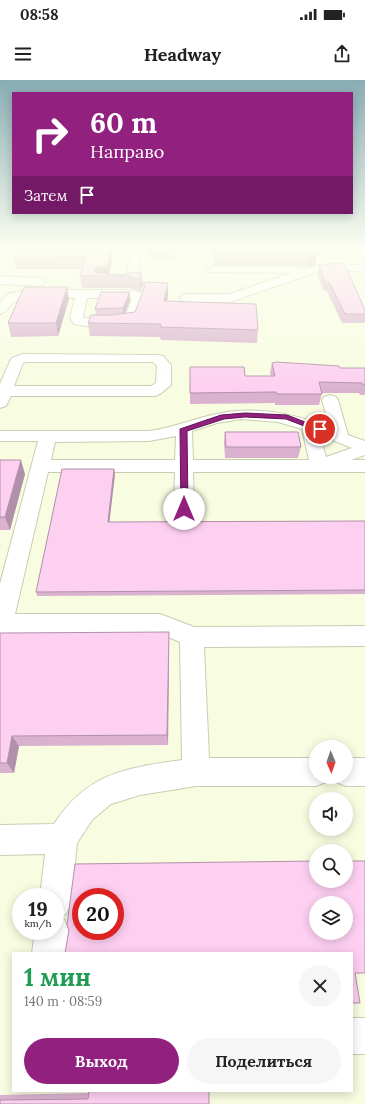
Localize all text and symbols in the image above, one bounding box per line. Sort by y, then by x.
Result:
text: 08:58 [20,5,59,24]
icon: menu [12,43,34,65]
text: Headway [144,43,221,66]
icon: share [331,43,353,65]
text: 60 m [90,105,157,141]
icon: right [24,108,76,160]
text: Направо [90,140,164,163]
icon: arrive [76,184,98,206]
text: Затем [24,186,68,205]
pin [303,412,337,446]
icon: arrive [309,418,331,440]
position arrow [163,488,205,530]
north arrow [309,740,353,784]
map controls [309,740,353,940]
button: sound [309,792,353,836]
button: search [309,844,353,888]
speed limit sign: 20 [72,888,124,940]
text: 19 [28,896,48,921]
button: layers [309,896,353,940]
text: km/h [24,917,52,930]
text: 1 мин [24,962,91,993]
button: close [299,965,341,1007]
text: 140 m · 08:59 [24,993,102,1010]
button: Выход [24,1038,179,1084]
button: Поделиться [187,1038,341,1084]

